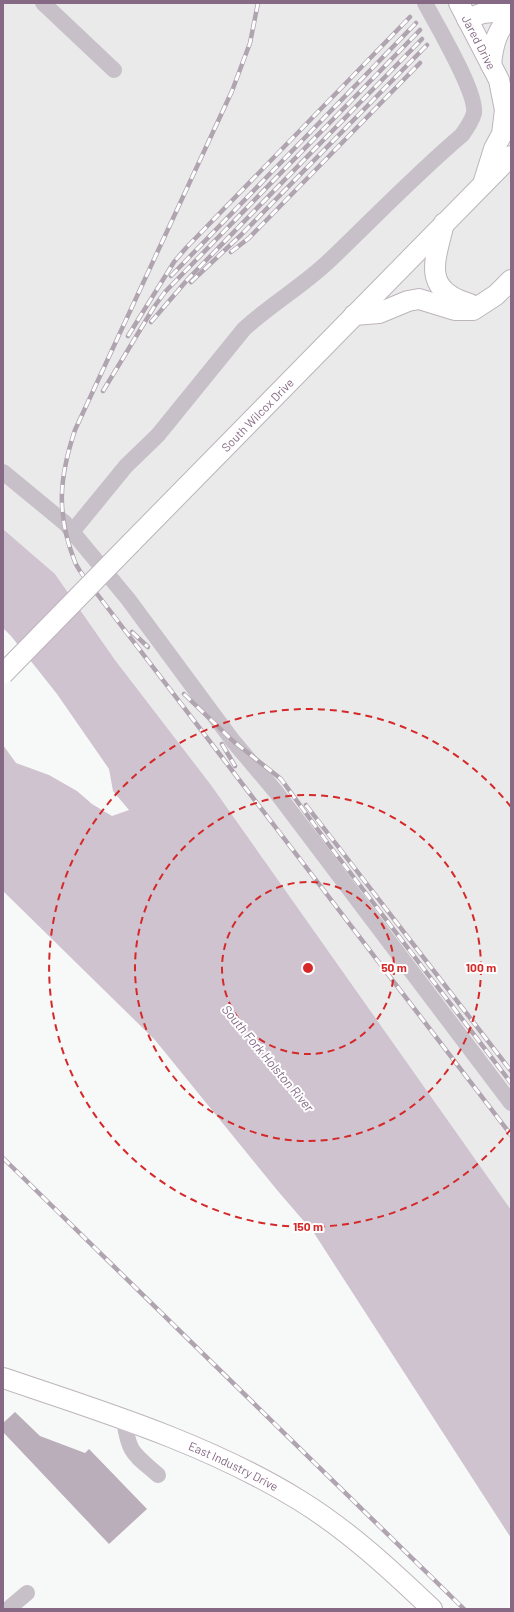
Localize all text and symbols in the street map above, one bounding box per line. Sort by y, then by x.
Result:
street label: Jared Drive [459,12,499,72]
street label: South Wilcox Drive [218,375,296,454]
text: 50 m [381,960,407,974]
text: 100 m [466,960,496,974]
centre of rings [301,961,315,975]
water label: South Fork Holston River [219,1001,318,1115]
text: 150 m [293,1219,323,1233]
street label: East Industry Drive [187,1438,281,1493]

